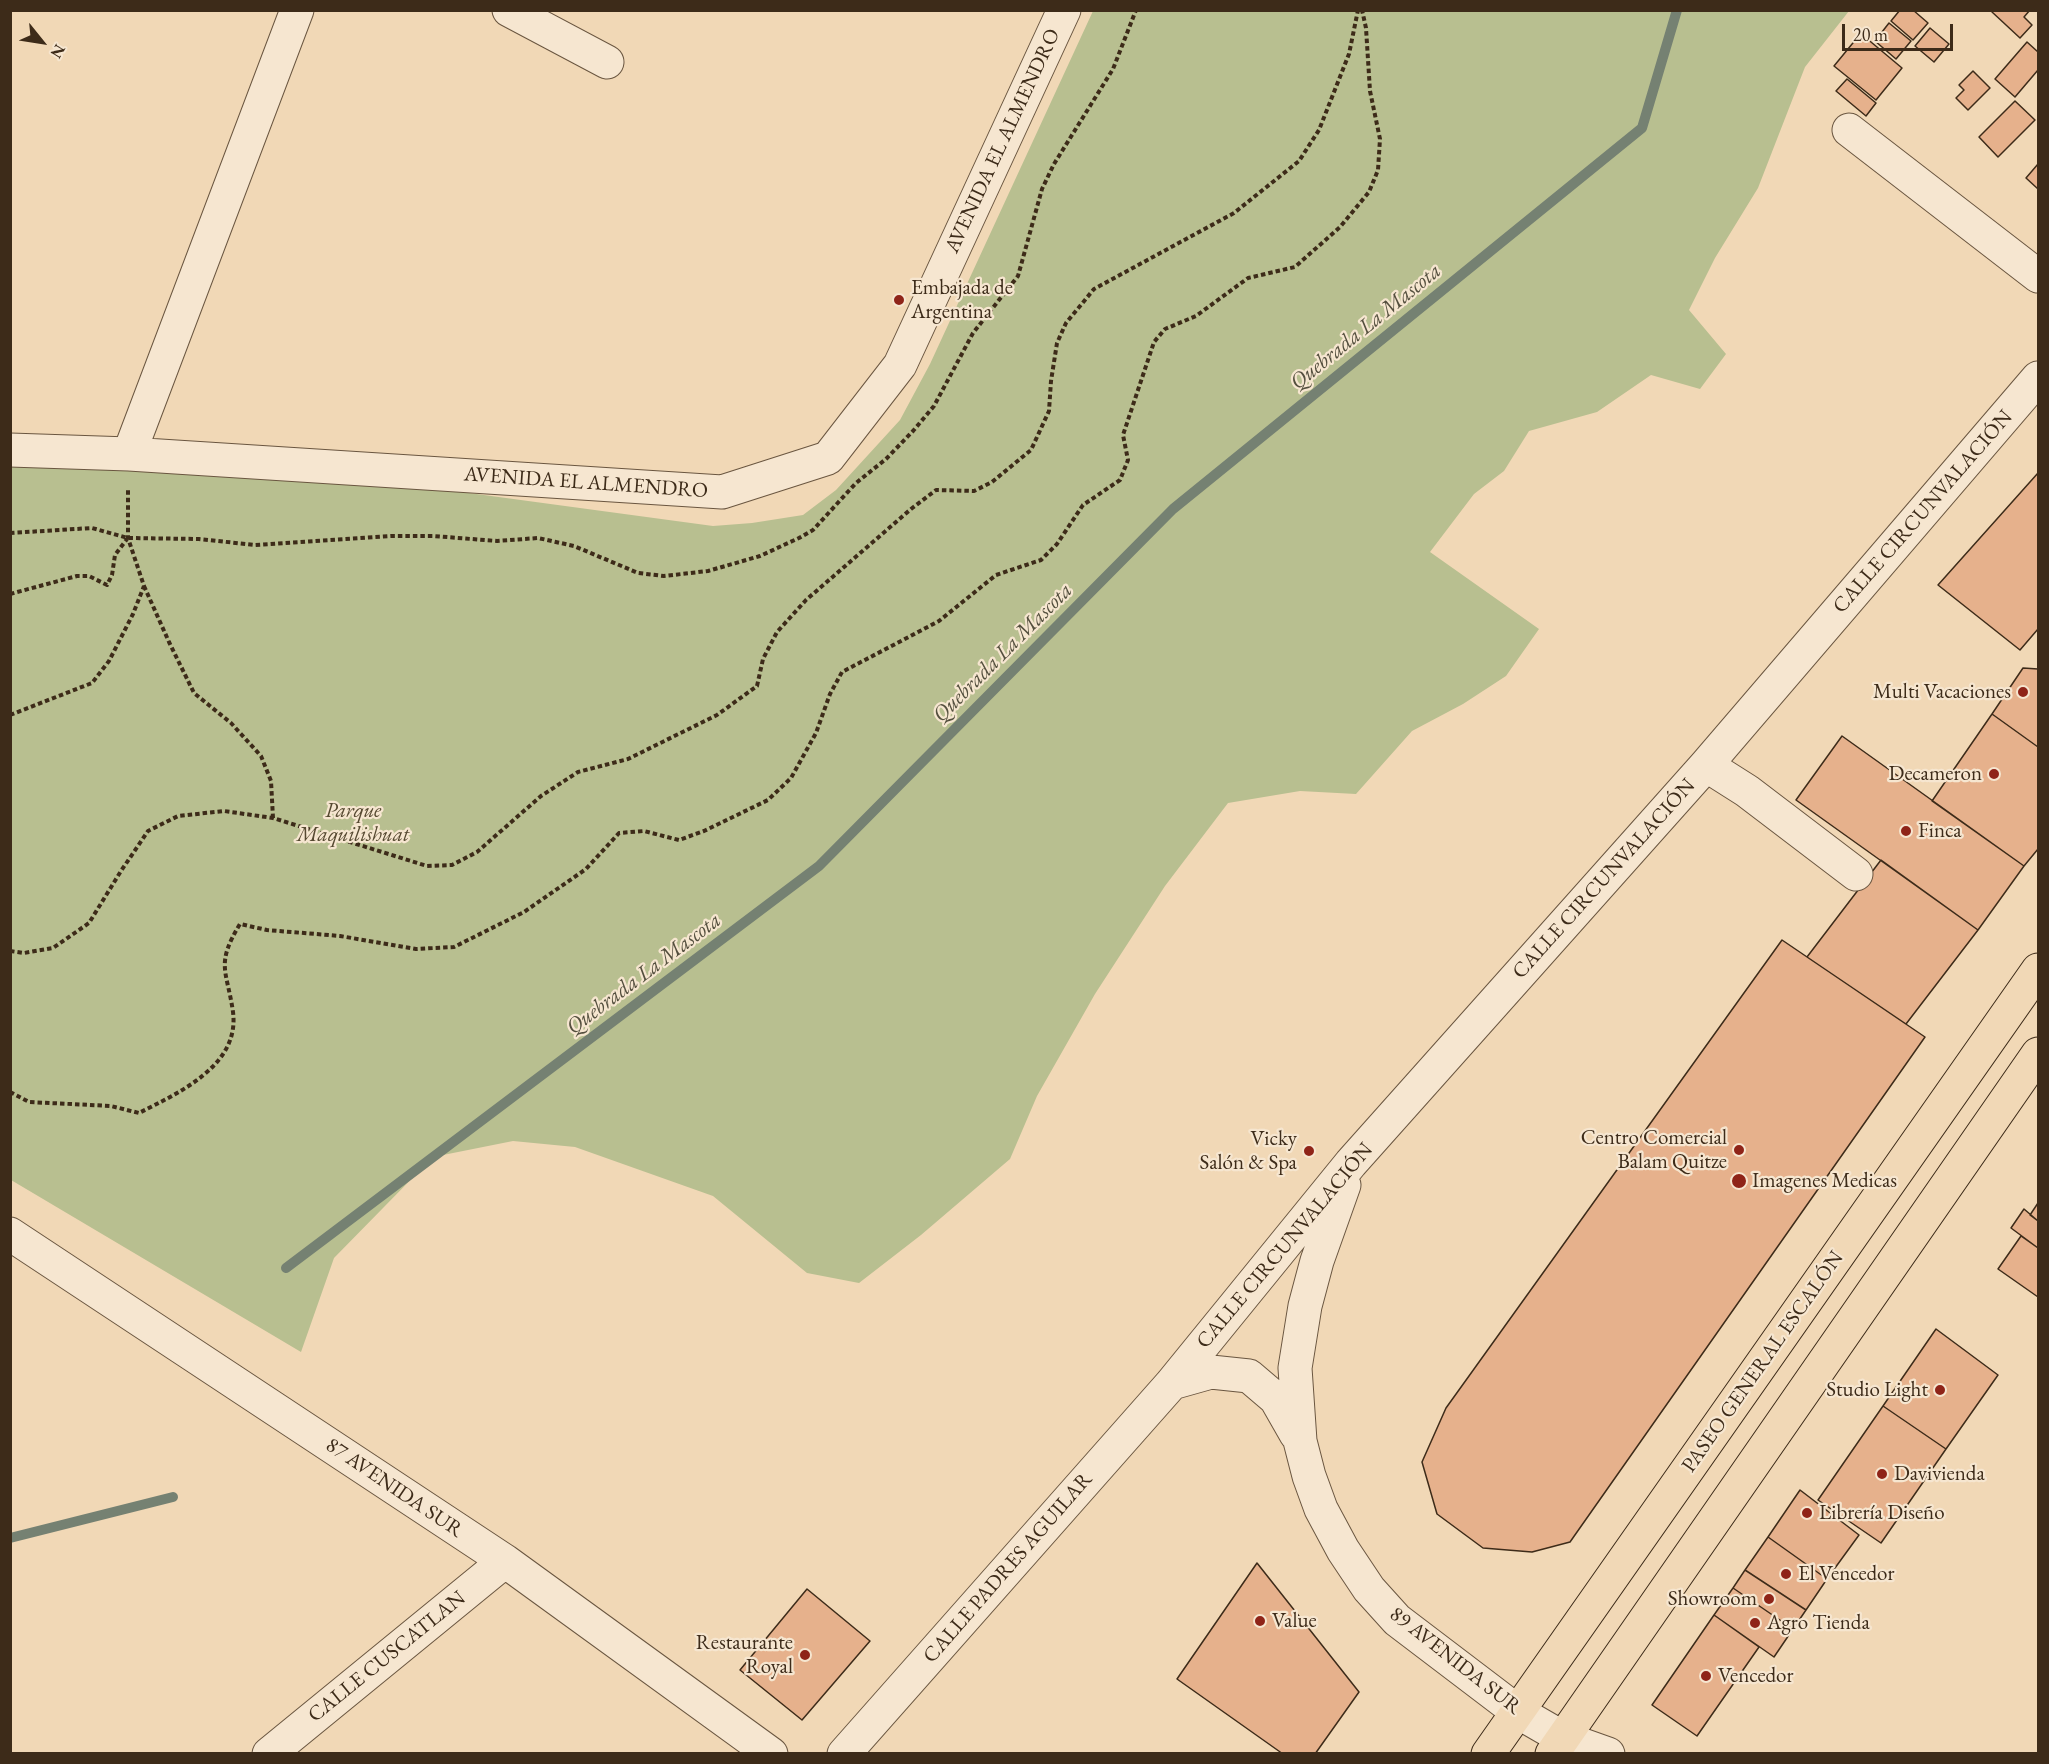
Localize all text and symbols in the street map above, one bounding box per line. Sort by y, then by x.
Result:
north arrow [12,12,72,72]
scale bar [1845,12,1956,50]
text: 20 m [1853,23,1888,46]
street label: AVENIDA EL ALMENDRO [940,25,1066,257]
text: N [46,40,70,62]
water label: Quebrada La Mascota [1285,258,1447,396]
place label: Embajada de Argentina [911,275,1013,325]
marker: Embajada de Argentina [892,293,906,307]
street label: CALLE CIRCUNVALACIÓN [1828,405,2018,619]
street label: AVENIDA EL ALMENDRO [463,462,709,504]
water label: Quebrada La Mascota [928,578,1078,728]
place label: Multi Vacaciones [1873,679,2011,705]
marker: Multi Vacaciones [2016,685,2030,699]
place label: Decameron [1889,761,1982,787]
marker: Decameron [1987,767,2001,781]
street label: CALLE CIRCUNVALACIÓN [1507,774,1701,984]
park label: Parque Maquilishuat [297,798,409,848]
place label: Finca [1918,818,1962,844]
marker: Finca [1899,824,1913,838]
water label: Quebrada La Mascota [562,907,726,1041]
place label: Centro Comercial Balam Quitze [1581,1125,1727,1175]
place label: Vicky Salón & Spa [1199,1126,1297,1176]
street label: CALLE CIRCUNVALACIÓN [1192,1138,1378,1354]
marker: Centro Comercial Balam Quitze [1732,1143,1746,1157]
marker: Vicky Salón & Spa [1302,1144,1316,1158]
place label: Imagenes Medicas [1752,1168,1897,1194]
marker: Imagenes Medicas [1730,1172,1748,1190]
street label: PASEO GENERAL ESCALÓN [1677,1246,1849,1478]
place label: Studio Light [1826,1377,1928,1403]
marker: Studio Light [1933,1383,1947,1397]
street label: 87 AVENIDA SUR [321,1433,467,1543]
place label: Davivienda [1894,1461,1985,1487]
street label: CALLE PADRES AGUILAR [918,1467,1098,1669]
marker: Davivienda [1875,1467,1889,1481]
place label: Librería Diseño [1819,1500,1945,1526]
marker: Librería Diseño [1800,1506,1814,1520]
place label: El Vencedor [1798,1561,1895,1587]
marker: El Vencedor [1779,1567,1793,1581]
street label: CALLE CUSCATLAN [303,1586,471,1728]
place label: Showroom [1668,1586,1757,1612]
marker: Showroom [1762,1592,1776,1606]
street label: 89 AVENIDA SUR [1384,1602,1526,1720]
place label: Value [1272,1608,1317,1634]
place label: Agro Tienda [1767,1610,1870,1636]
marker: Value [1253,1614,1267,1628]
marker: Agro Tienda [1748,1616,1762,1630]
place label: Restaurante Royal [696,1630,793,1680]
marker: Restaurante Royal [798,1648,812,1662]
place label: Vencedor [1718,1663,1793,1689]
marker: Vencedor [1699,1669,1713,1683]

